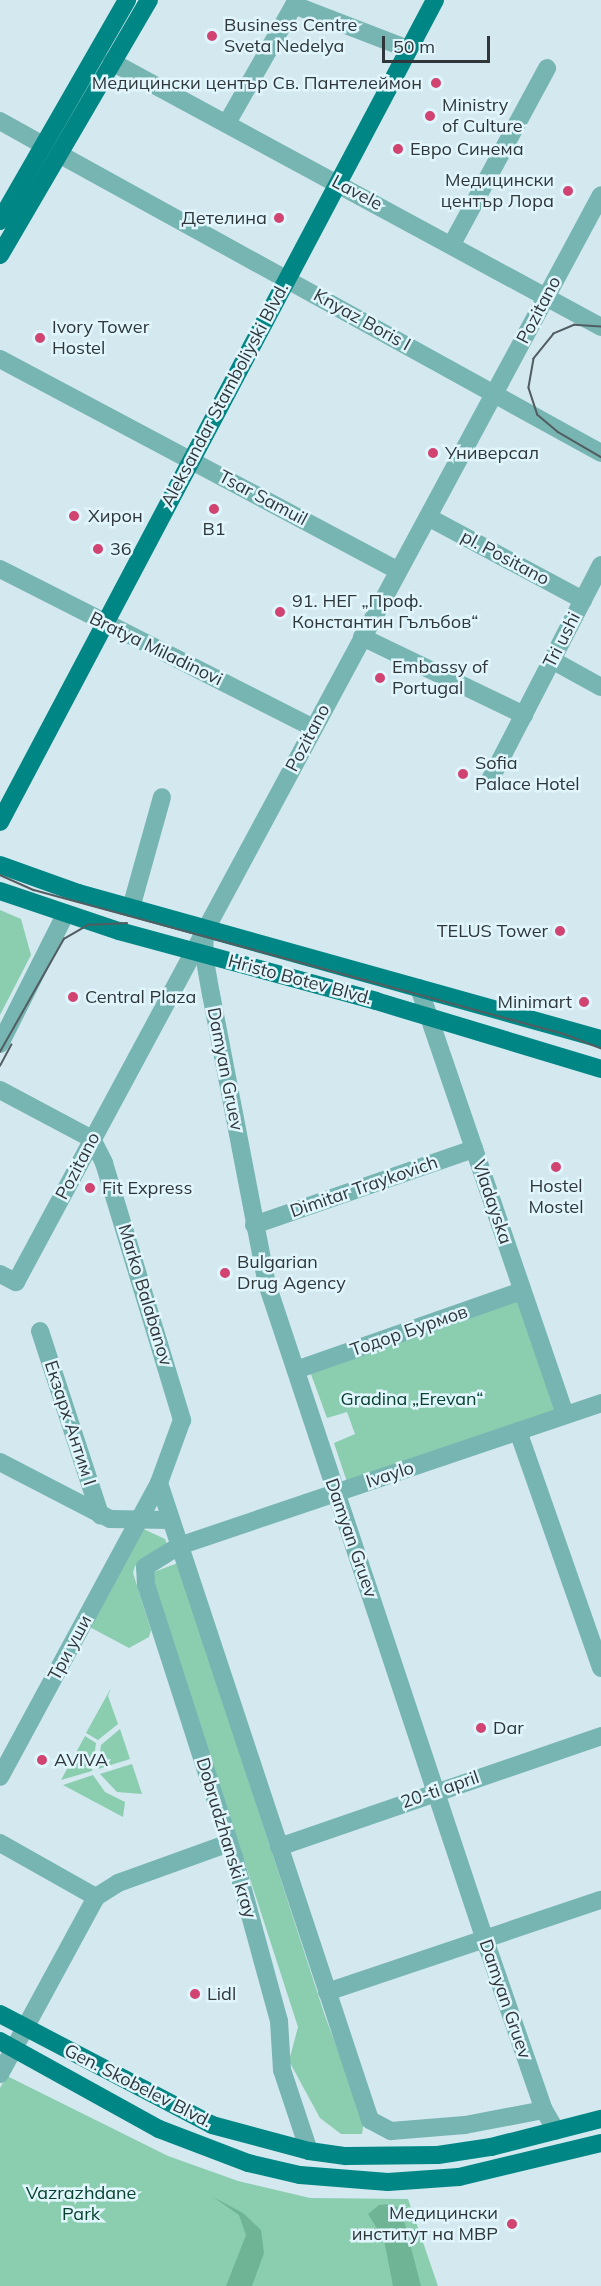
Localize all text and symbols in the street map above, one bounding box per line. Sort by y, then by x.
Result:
place label: Business Centre Sveta Nedelya [224,15,357,57]
scale bar [385,24,493,62]
marker: Business Centre Sveta Nedelya [205,29,219,43]
text: 50 m [393,35,435,58]
place label: Медицински център Св. Пантелеймон [92,72,422,94]
marker: Медицински център Св. Пантелеймон [427,74,445,92]
place label: Ministry of Culture [442,95,523,138]
marker: Ministry of Culture [423,109,437,123]
place label: Евро Синема [410,138,524,160]
marker: Евро Синема [391,142,405,156]
place label: Медицински център Лора [441,170,554,213]
street label: Lavele [328,171,386,215]
marker: Медицински център Лора [559,182,577,200]
place label: Детелина [181,207,267,229]
marker: Детелина [272,211,286,225]
street label: Pozitano [512,273,566,347]
street label: Aleksandar Stamboliyski Blvd. [157,279,293,511]
street label: Knyaz Boris I [310,284,414,356]
place label: Ivory Tower Hostel [52,317,149,360]
marker: Ivory Tower Hostel [33,331,47,345]
place label: Универсал [445,442,539,464]
marker: Универсал [426,446,440,460]
street label: Tsar Samuil [215,466,311,530]
marker: B1 [207,502,221,516]
place label: Хирон [88,505,143,527]
marker: Хирон [65,507,83,525]
place label: B1 [202,518,226,540]
street label: pl. Positano [457,526,553,590]
place label: 36 [110,538,132,560]
marker: 36 [91,542,105,556]
place label: 91. НЕГ „Проф. Константин Гълъбов“ [292,591,478,634]
marker: 91. НЕГ „Проф. Константин Гълъбов“ [273,605,287,619]
street label: Bratya Miladinovi [86,607,226,691]
street label: Tri ushi [539,609,585,671]
place label: Embassy of Portugal [392,657,488,700]
marker: Embassy of Portugal [373,671,387,685]
street label: Pozitano [281,701,335,775]
place label: Sofia Palace Hotel [475,753,580,795]
marker: Sofia Palace Hotel [456,767,470,781]
place label: TELUS Tower [437,920,548,942]
marker: TELUS Tower [553,924,567,938]
street label: Hristo Botev Blvd. [226,950,374,1010]
place label: Central Plaza [85,986,196,1008]
marker: Central Plaza [66,990,80,1004]
place label: Minimart [498,991,572,1013]
marker: Minimart [577,995,591,1009]
street label: Damyan Gruev [203,1006,247,1132]
street label: Pozitano [51,1129,105,1203]
street label: Dimitar Traykovich [287,1152,441,1222]
street label: Vladayska [468,1157,516,1247]
marker: Hostel Mostel [549,1160,563,1174]
place label: Hostel Mostel [529,1176,583,1218]
place label: Fit Express [102,1177,192,1199]
marker: Fit Express [83,1181,97,1195]
street label: Marko Balabanov [113,1222,177,1368]
place label: Bulgarian Drug Agency [237,1252,346,1294]
marker: Bulgarian Drug Agency [218,1266,232,1280]
street label: Тодор Бурмов [348,1301,470,1361]
street label: Екзарх Антим I [40,1358,100,1488]
park label: Gradina „Erevan“ [341,1388,483,1410]
street label: Ivaylo [363,1457,417,1493]
street label: Damyan Gruev [320,1476,382,1600]
street label: Три уши [44,1612,96,1684]
place label: Dar [493,1717,524,1739]
marker: Dar [474,1721,488,1735]
place label: AVIVA [54,1749,108,1771]
marker: AVIVA [35,1753,49,1767]
street label: Dobrudzhanski kray [191,1755,261,1921]
street label: 20-ti april [398,1767,482,1813]
street label: Damyan Gruev [474,1937,536,2061]
place label: Lidl [207,1983,236,2005]
marker: Lidl [188,1987,202,2001]
street label: Gen. Skobelev Blvd. [61,2039,215,2133]
park label: Vazrazhdane Park [26,2183,136,2226]
place label: Медицински институт на МВР [352,2203,498,2246]
marker: Медицински институт на МВР [503,2215,521,2233]

